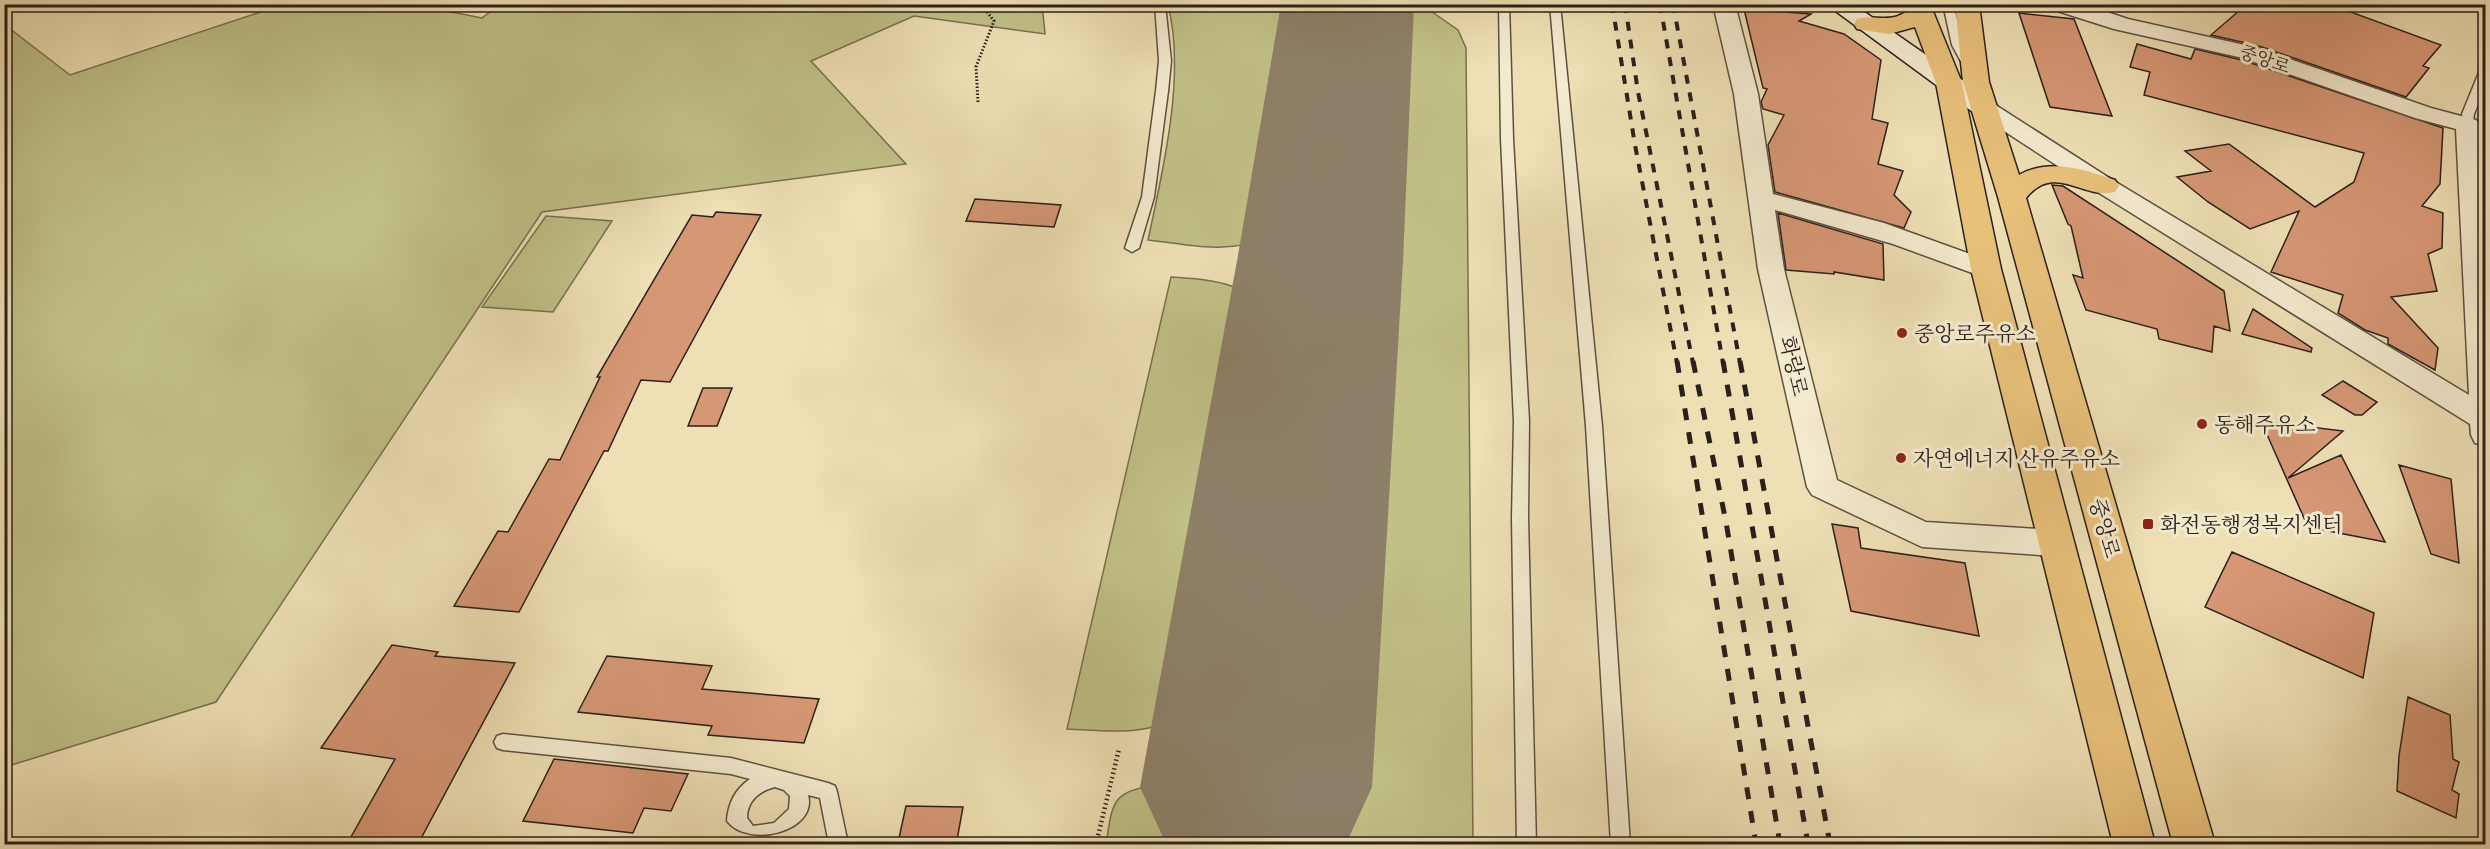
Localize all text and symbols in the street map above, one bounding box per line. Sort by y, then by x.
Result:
street label: 중앙로 [2237,40,2293,78]
place label: 중앙로주유소 [1914,320,2036,347]
marker: 중앙로주유소 [1895,326,1909,340]
street label: 화랑로 [1774,333,1814,399]
place label: 동해주유소 [2214,411,2315,438]
marker: 동해주유소 [2195,417,2209,431]
place label: 자연에너지 산유주유소 [1913,445,2120,472]
marker: 자연에너지 산유주유소 [1894,451,1908,465]
street label: 중앙로 [2084,495,2126,561]
place label: 화전동행정복지센터 [2160,511,2343,538]
marker: 화전동행정복지센터 [2141,517,2155,531]

